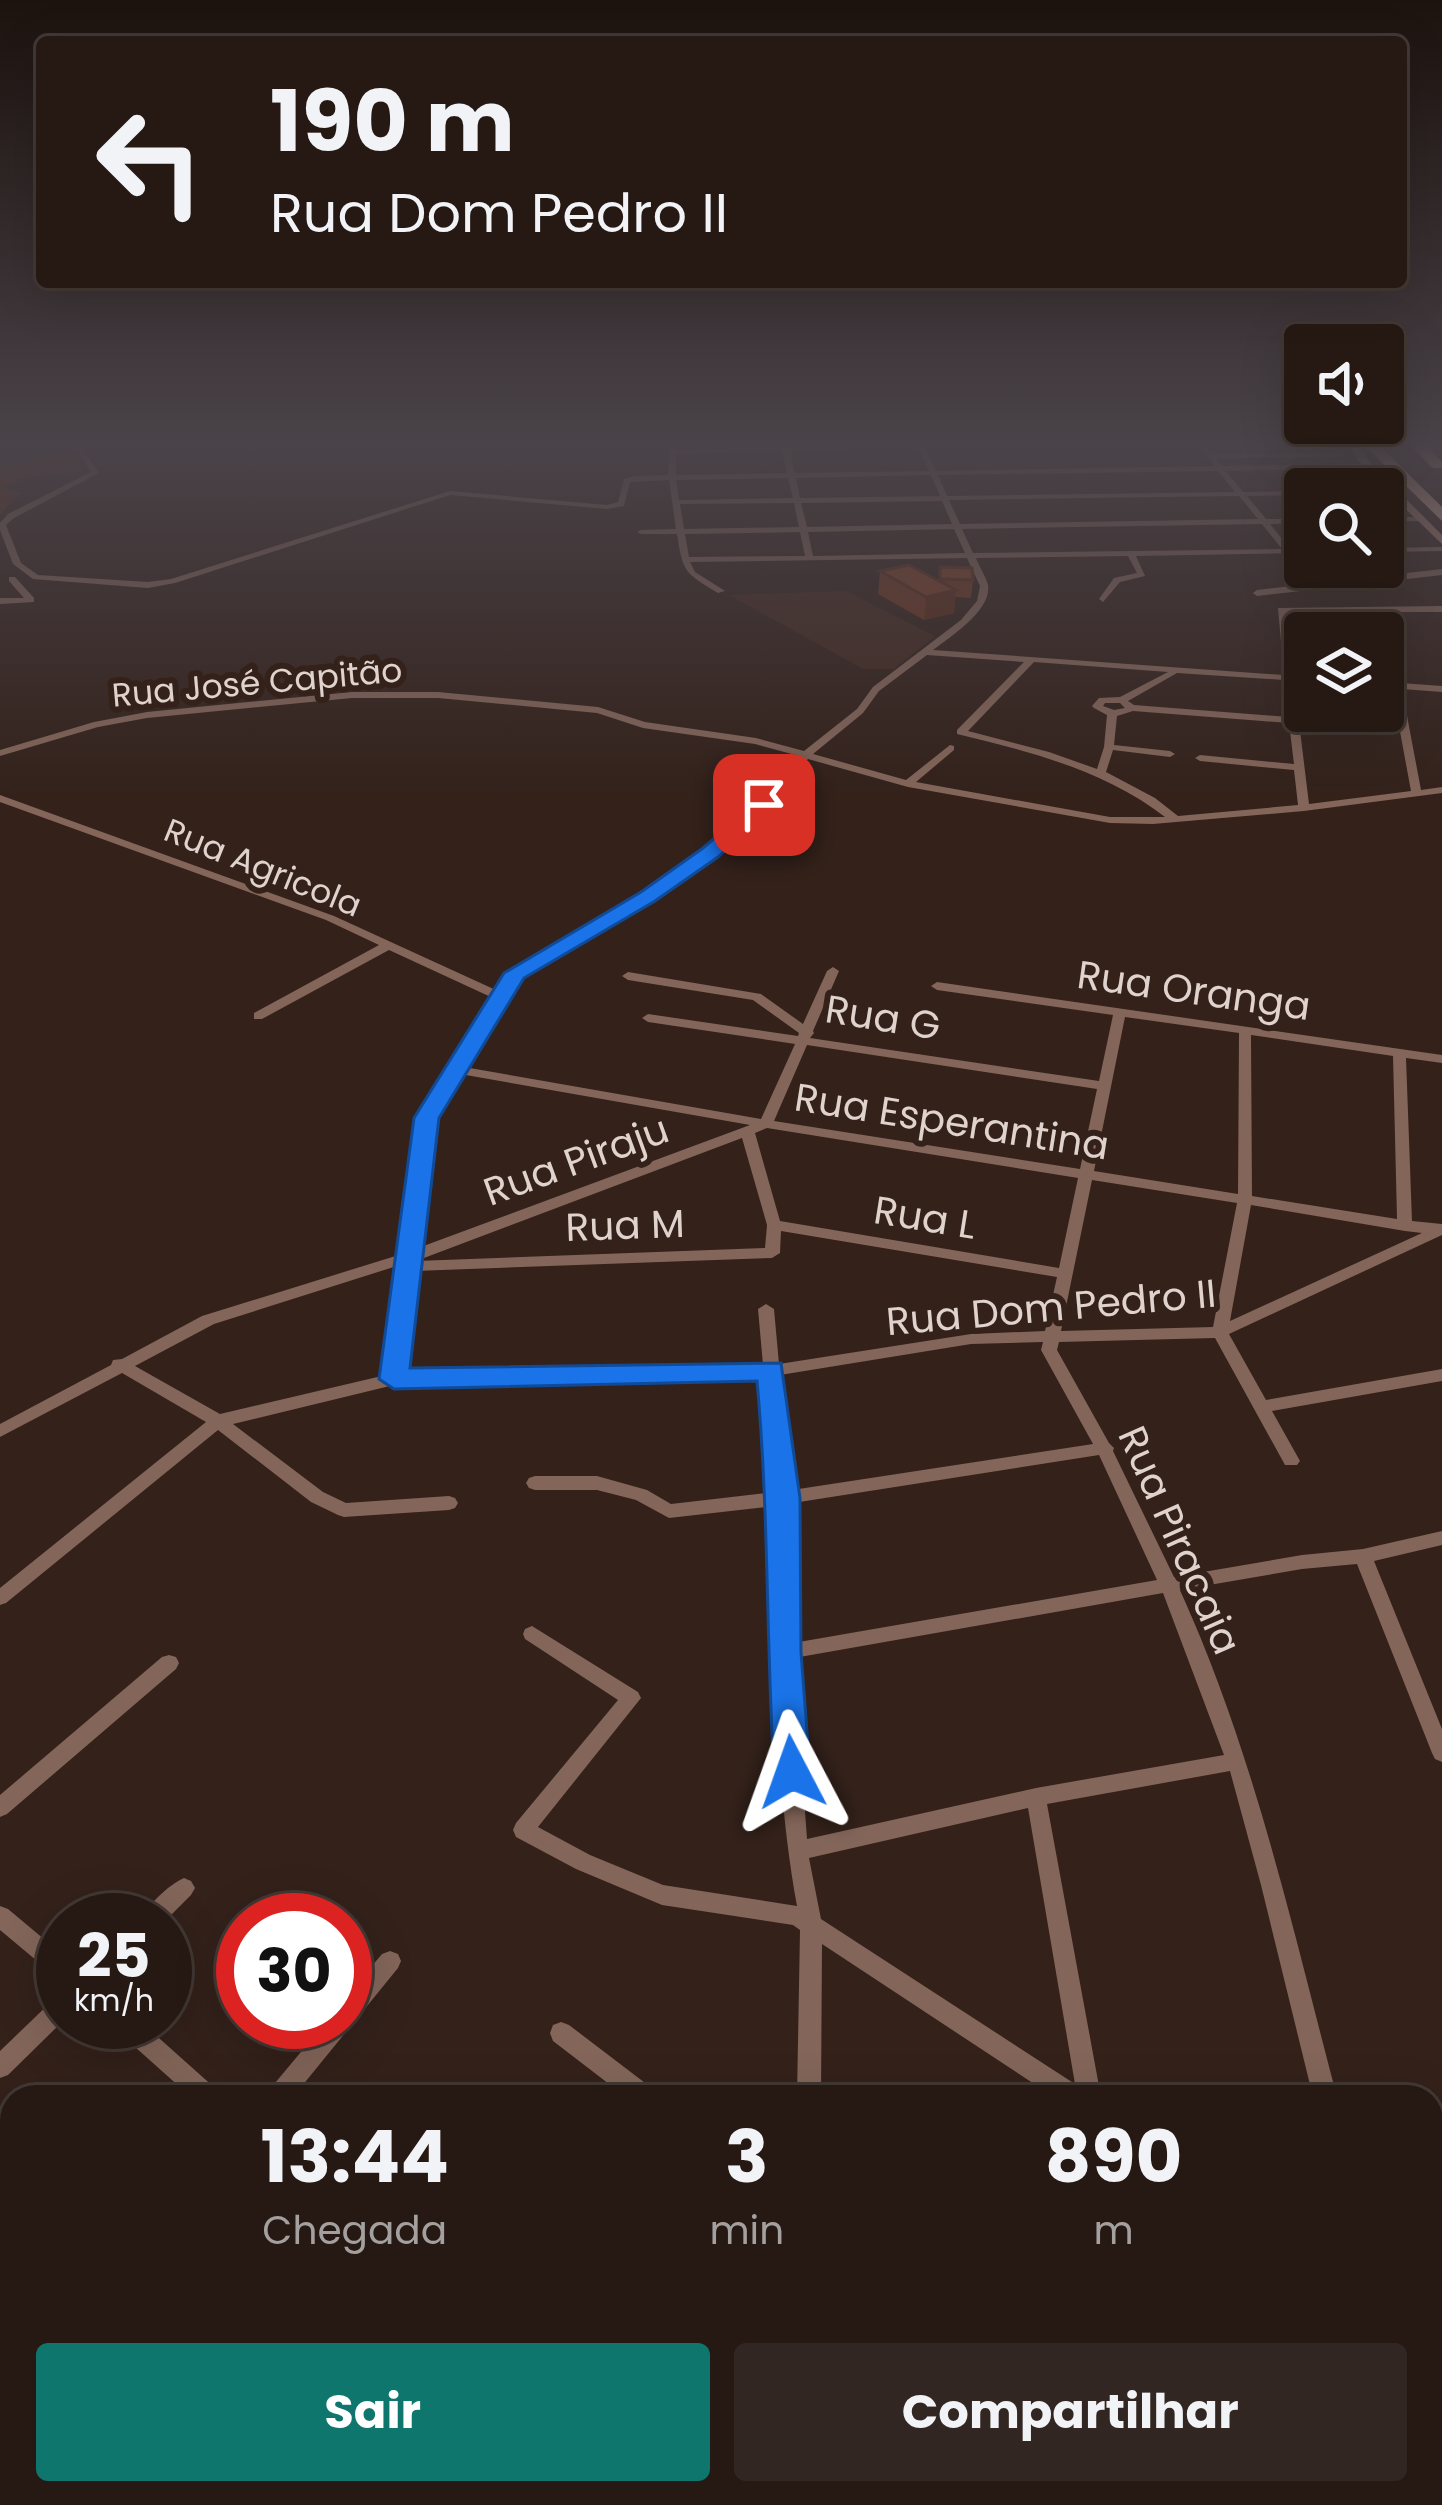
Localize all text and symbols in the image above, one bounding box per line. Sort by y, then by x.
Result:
text: 190 m [270,63,515,180]
icon: left [72,84,228,240]
text: Rua Dom Pedro II [270,175,728,251]
map controls [1284,324,1404,732]
button: sound [1284,324,1404,444]
button: search [1284,468,1404,588]
button: layers [1284,612,1404,732]
street label: Rua José Capitão [110,646,404,719]
pin [713,754,815,856]
icon: arrive [731,772,797,838]
street label: Rua Agricola [157,807,368,928]
street label: Rua Oranga [1074,947,1314,1034]
street label: Rua G [821,981,944,1054]
street label: Rua Esperantina [791,1070,1113,1173]
street label: Rua Piraju [476,1102,676,1219]
street label: Rua L [870,1182,980,1253]
street label: Rua M [565,1196,685,1255]
street label: Rua Dom Pedro II [884,1266,1218,1349]
street label: Rua Piracaia [1105,1417,1254,1663]
position arrow [729,1709,855,1835]
speed limit sign: 30 [216,1893,372,2049]
text: 25 [77,1914,151,1998]
text: km/h [74,1979,154,2022]
text: 13:44 [260,2106,449,2207]
text: 3 [725,2106,769,2207]
text: 890 [1045,2106,1183,2207]
text: Chegada [262,2203,447,2258]
text: min [709,2203,784,2258]
text: m [1093,2203,1134,2258]
button: Sair [36,2343,710,2481]
button: Compartilhar [734,2343,1407,2481]

